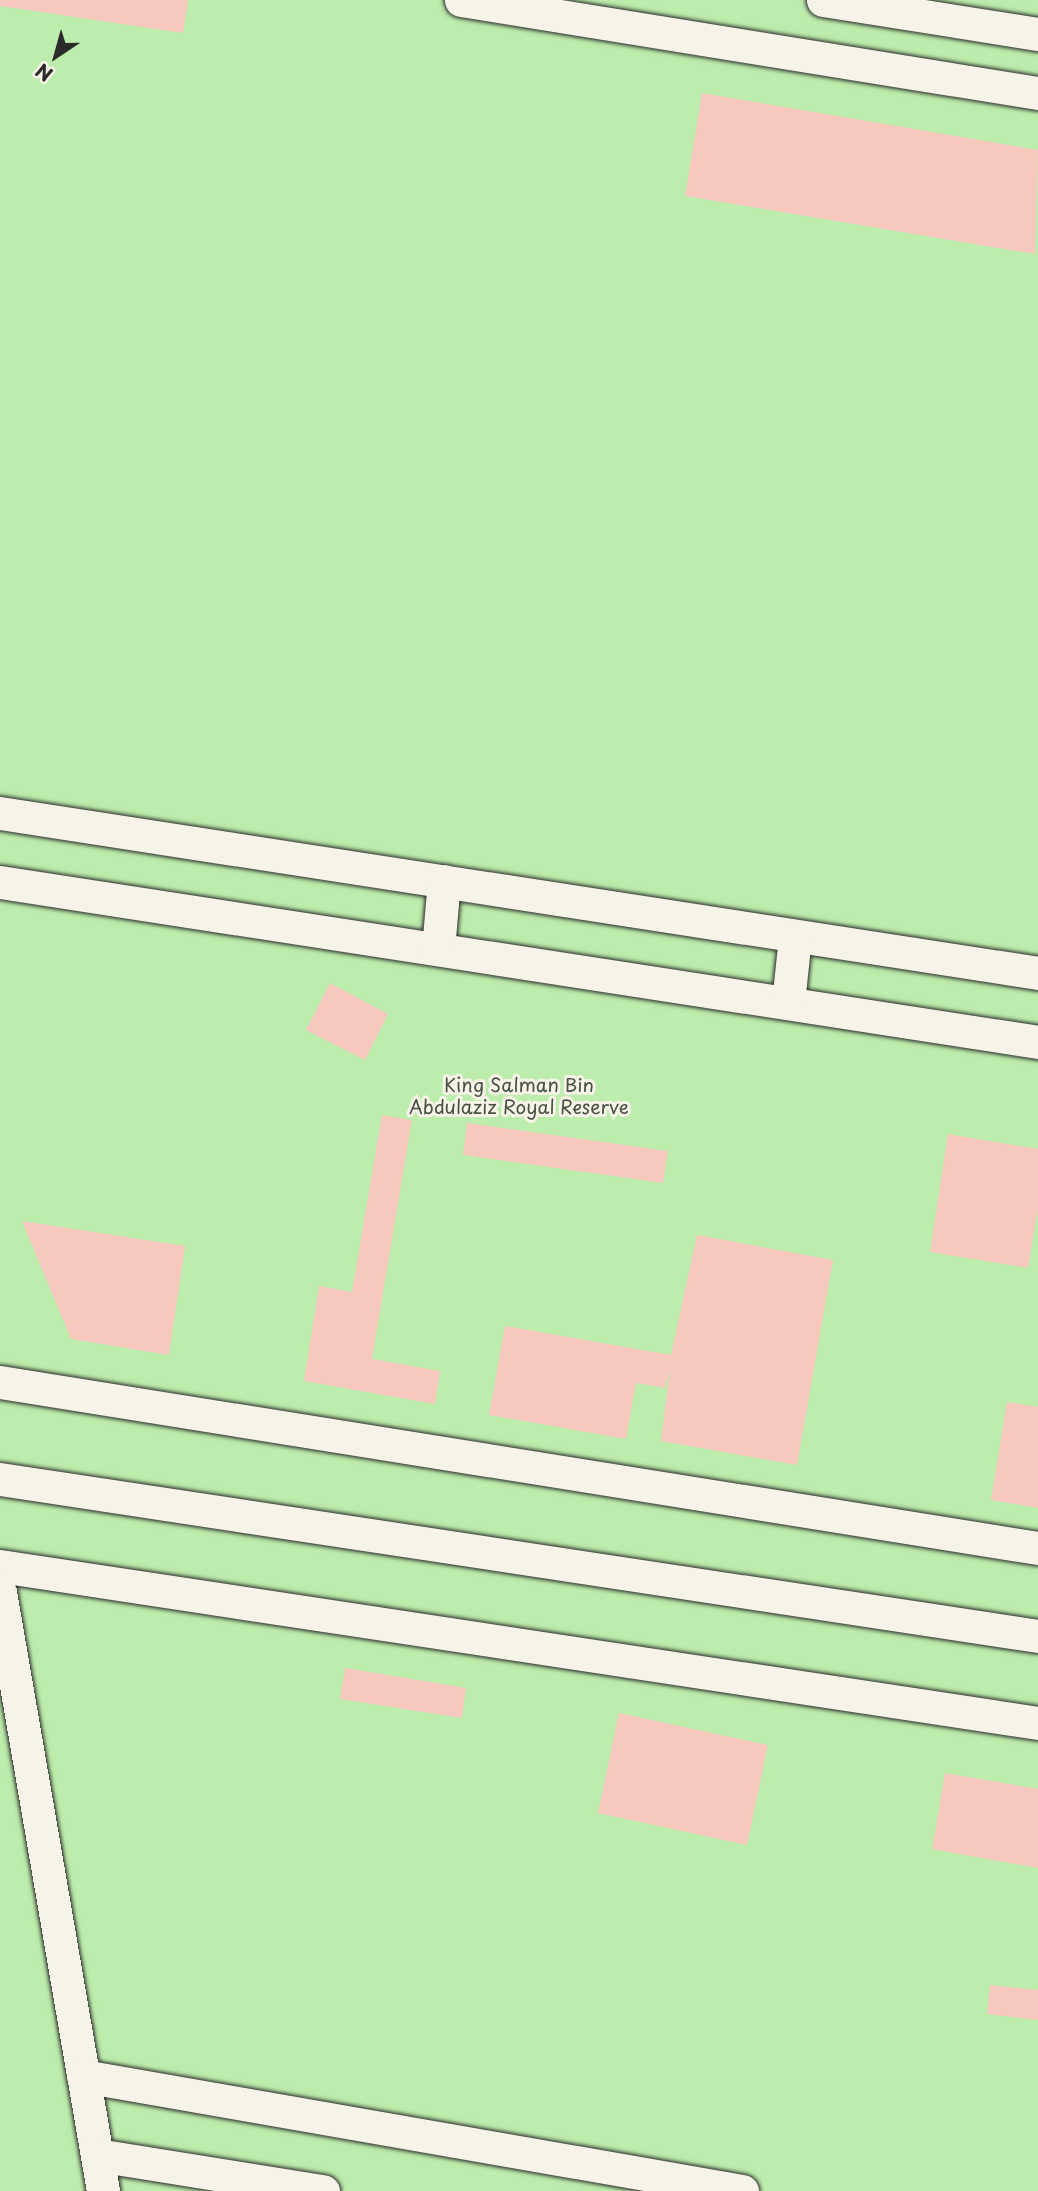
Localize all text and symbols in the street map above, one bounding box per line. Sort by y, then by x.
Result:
north arrow [21,21,91,91]
text: N [29,57,58,89]
park label: King Salman Bin Abdulaziz Royal Reserve [409,1074,629,1118]

